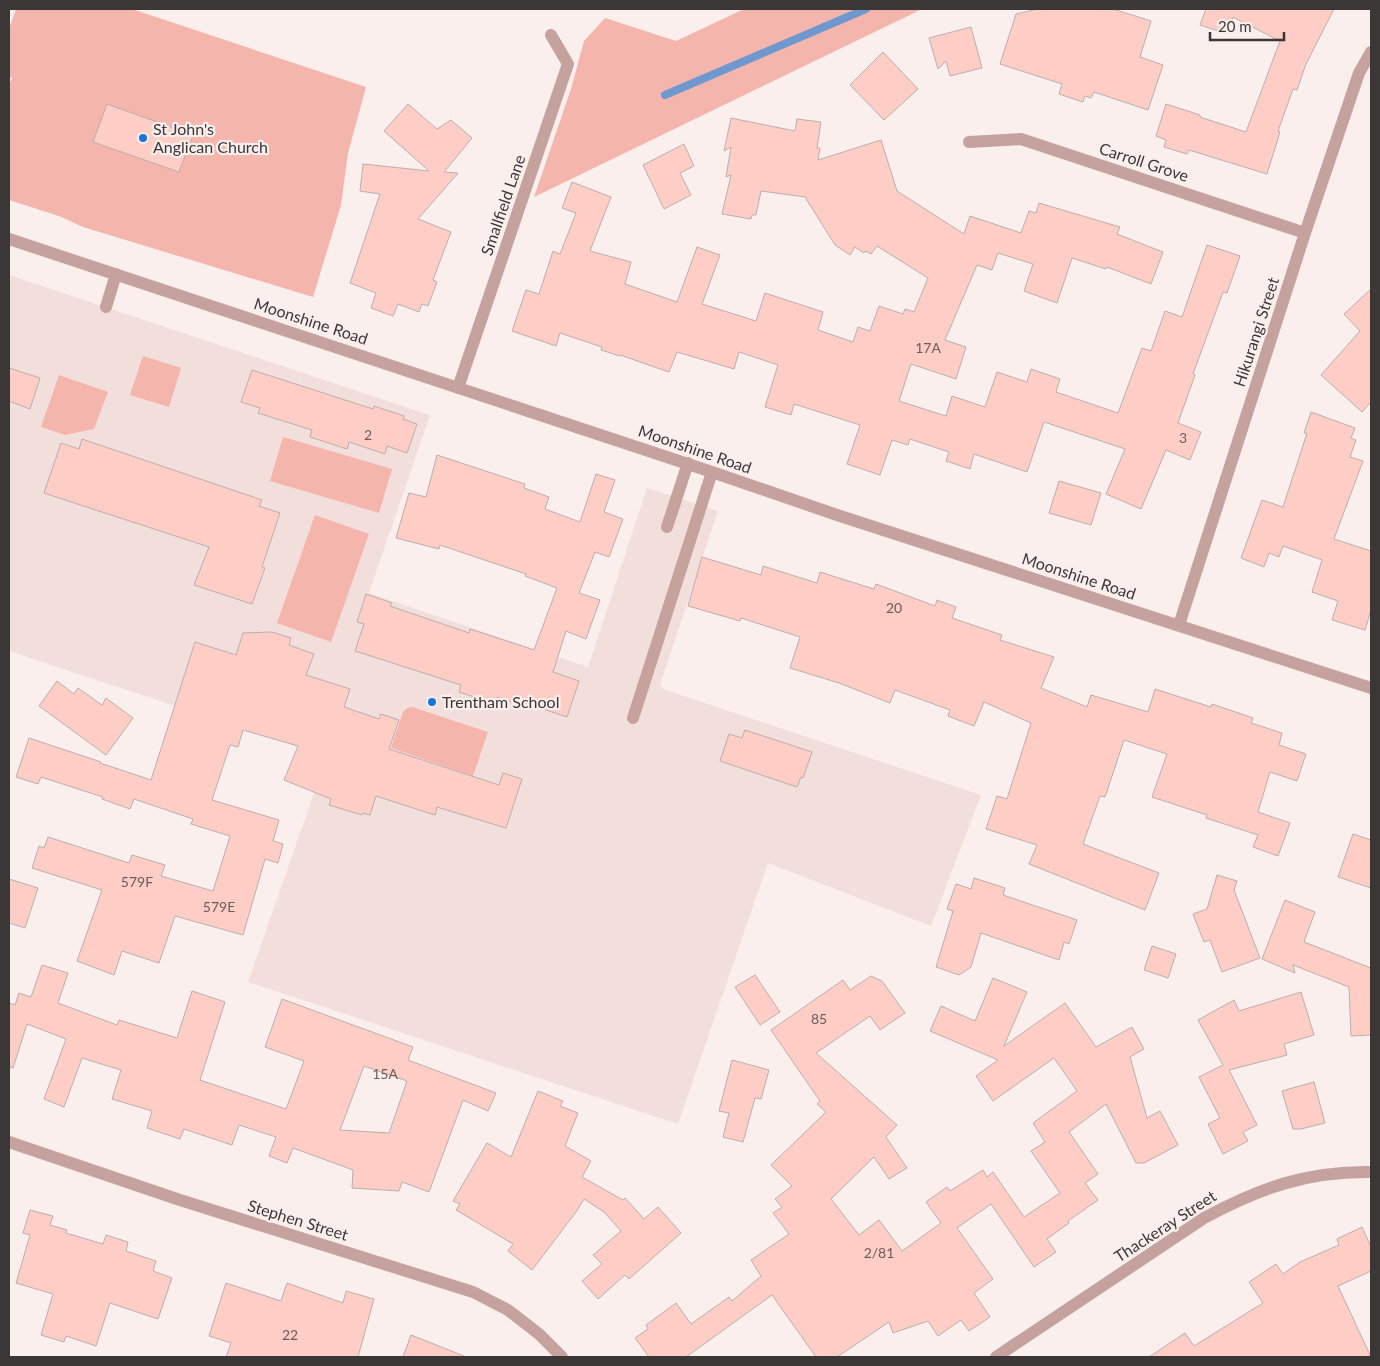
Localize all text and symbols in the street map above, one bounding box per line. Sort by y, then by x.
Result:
scale bar [1210,10,1284,42]
text: 20 m [1218,17,1252,35]
place label: St John's Anglican Church [153,119,268,156]
marker: St John's Anglican Church [137,132,149,144]
street label: Carroll Grove [1097,138,1191,185]
street label: Smallfield Lane [476,152,529,258]
street label: Hikurangi Street [1229,274,1282,389]
street label: Moonshine Road [252,293,370,348]
house number: 17A [915,339,941,356]
street label: Moonshine Road [636,420,754,477]
house number: 2 [364,426,372,443]
house number: 3 [1179,429,1187,446]
street label: Moonshine Road [1020,548,1138,603]
house number: 20 [886,599,902,616]
place label: Trentham School [442,692,559,711]
marker: Trentham School [426,696,438,708]
house number: 579F [121,873,153,890]
house number: 579E [203,898,235,915]
house number: 85 [811,1010,827,1027]
house number: 15A [372,1065,398,1082]
street label: Thackeray Street [1110,1185,1219,1266]
street label: Stephen Street [246,1195,351,1244]
house number: 2/81 [864,1244,894,1261]
house number: 22 [282,1326,298,1343]

